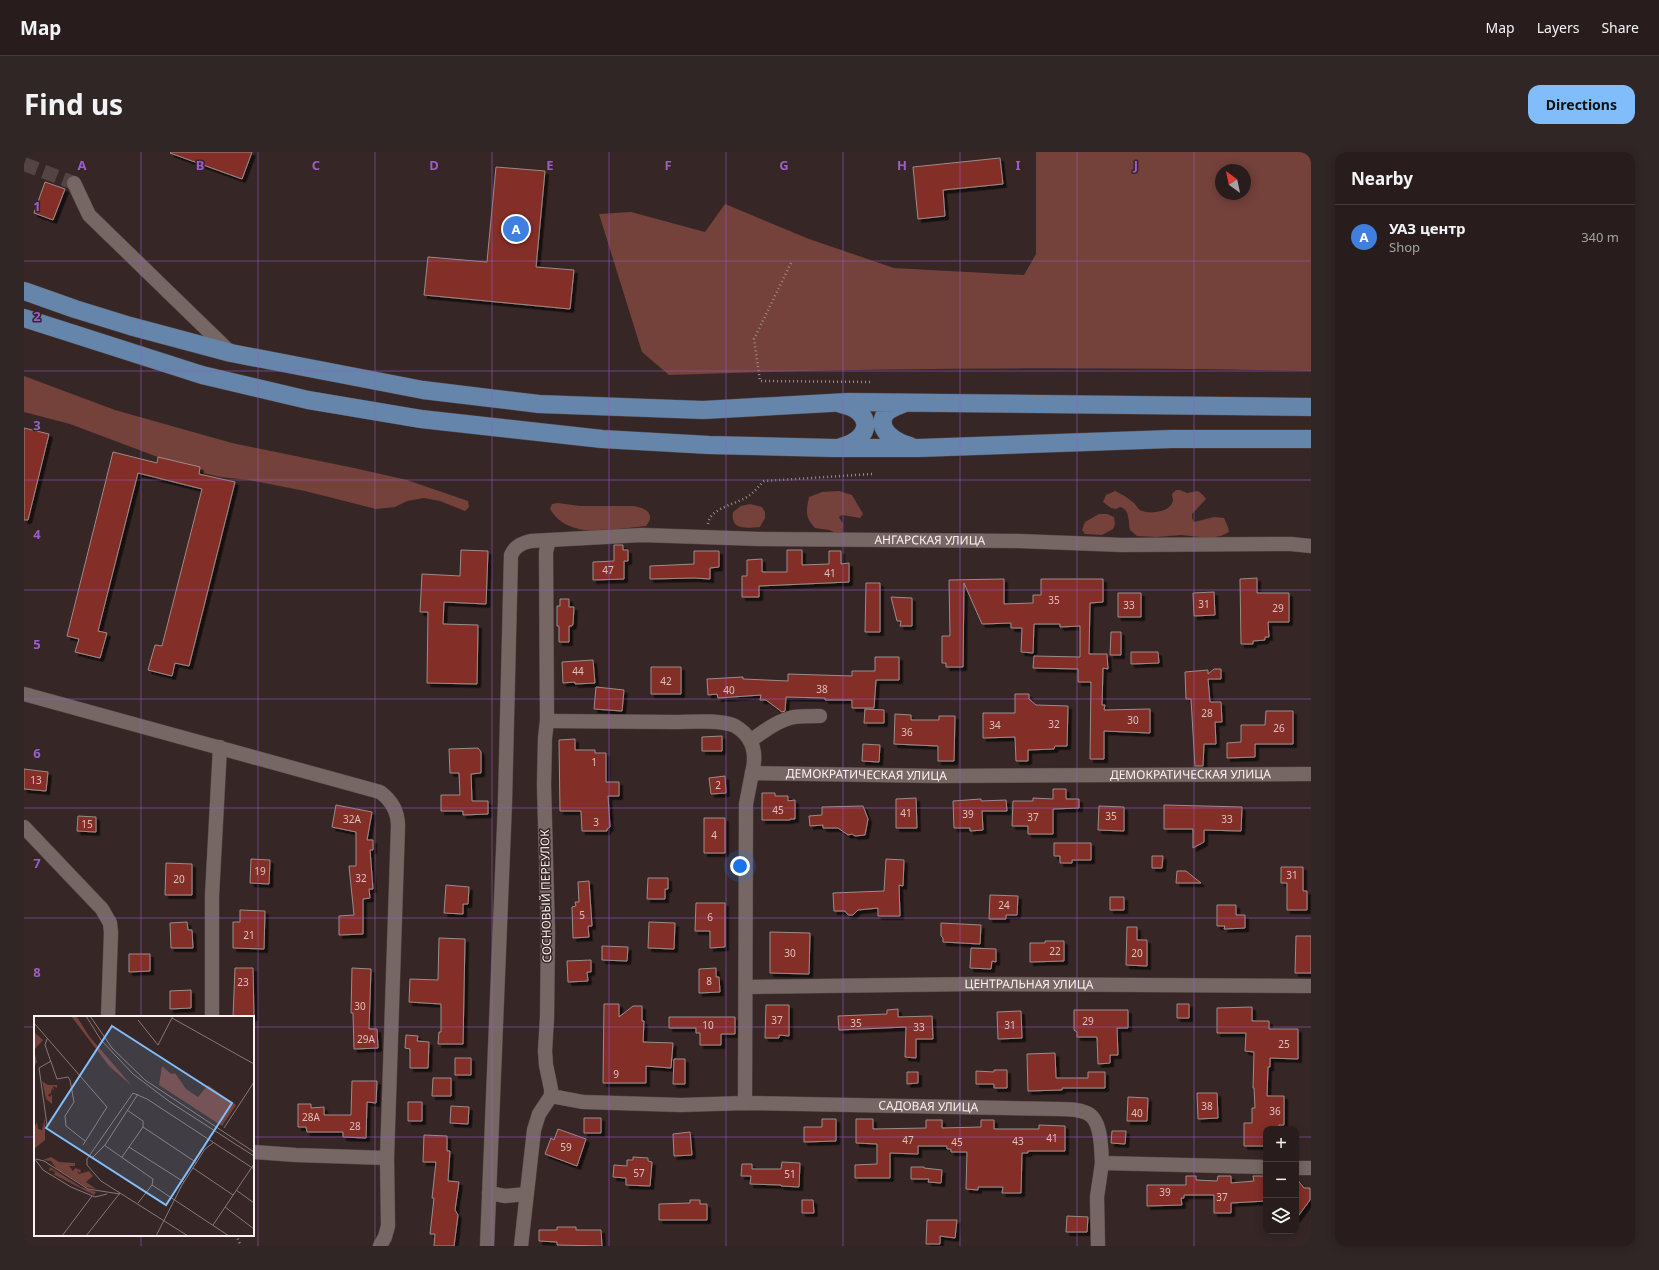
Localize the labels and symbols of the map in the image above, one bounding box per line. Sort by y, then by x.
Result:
text: A [78,156,87,174]
text: B [196,156,204,174]
text: C [312,156,320,174]
text: D [429,156,439,174]
text: E [546,156,554,174]
text: F [664,156,672,174]
text: G [779,156,789,174]
text: H [897,156,907,174]
text: I [1015,156,1021,174]
text: J [1133,156,1138,174]
north arrow [1215,164,1251,200]
text: 1 [33,197,41,215]
pin: A [503,214,529,244]
text: 2 [33,307,41,325]
text: 3 [33,416,41,434]
text: 4 [33,525,41,543]
street label: АНГАРСКАЯ УЛИЦА [874,531,986,549]
house number: 47 [602,563,614,577]
house number: 41 [824,566,836,580]
house number: 35 [1048,593,1060,607]
house number: 31 [1198,597,1210,611]
house number: 33 [1123,598,1135,612]
house number: 29 [1272,601,1284,615]
text: 5 [33,635,41,653]
house number: 44 [572,664,584,678]
house number: 42 [660,674,672,688]
house number: 38 [816,682,828,696]
house number: 40 [723,683,735,697]
house number: 28 [1201,706,1213,720]
house number: 30 [1127,713,1139,727]
house number: 32 [1048,717,1060,731]
house number: 34 [989,718,1001,732]
house number: 26 [1273,721,1285,735]
house number: 36 [901,725,913,739]
text: 6 [33,744,41,762]
house number: 1 [591,755,597,769]
street label: ДЕМОКРАТИЧЕСКАЯ УЛИЦА [786,765,947,784]
street label: ДЕМОКРАТИЧЕСКАЯ УЛИЦА [1110,765,1271,783]
house number: 13 [30,773,42,787]
house number: 2 [715,778,721,792]
house number: 45 [772,803,784,817]
house number: 41 [900,806,912,820]
house number: 39 [962,807,974,821]
house number: 35 [1105,809,1117,823]
house number: 37 [1027,810,1039,824]
house number: 32А [343,812,362,826]
house number: 33 [1221,812,1233,826]
house number: 3 [593,815,599,829]
house number: 15 [81,817,93,831]
house number: 4 [711,828,717,842]
street label: СОСНОВЫЙ ПЕРЕУЛОК [536,829,555,963]
text: 7 [33,854,41,872]
your location [730,856,750,876]
house number: 19 [254,864,266,878]
house number: 31 [1286,868,1298,882]
house number: 32 [355,871,367,885]
house number: 20 [173,872,185,886]
house number: 24 [998,898,1010,912]
house number: 5 [579,908,585,922]
house number: 6 [707,910,713,924]
house number: 21 [243,928,255,942]
house number: 22 [1049,944,1061,958]
house number: 30 [784,946,796,960]
house number: 20 [1131,946,1143,960]
text: 8 [33,963,41,981]
house number: 8 [706,974,712,988]
house number: 23 [237,975,249,989]
street label: ЦЕНТРАЛЬНАЯ УЛИЦА [964,975,1094,993]
house number: 30 [354,999,366,1013]
house number: 37 [771,1013,783,1027]
house number: 29 [1082,1014,1094,1028]
inset map [34,1016,254,1236]
house number: 35 [850,1016,862,1030]
house number: 10 [702,1018,714,1032]
house number: 31 [1004,1018,1016,1032]
house number: 33 [913,1020,925,1034]
house number: 29А [357,1032,376,1046]
house number: 25 [1278,1037,1290,1051]
house number: 9 [613,1067,619,1081]
street label: САДОВАЯ УЛИЦА [878,1097,979,1115]
house number: 38 [1201,1099,1213,1113]
house number: 36 [1269,1104,1281,1118]
house number: 40 [1131,1106,1143,1120]
house number: 28А [302,1110,321,1124]
house number: 28 [349,1119,361,1133]
house number: 41 [1046,1131,1058,1145]
house number: 47 [902,1133,914,1147]
house number: 43 [1012,1134,1024,1148]
house number: 45 [951,1135,963,1149]
house number: 59 [560,1140,572,1154]
house number: 57 [633,1166,645,1180]
house number: 51 [784,1167,796,1181]
house number: 39 [1159,1185,1171,1199]
house number: 37 [1216,1190,1228,1204]

